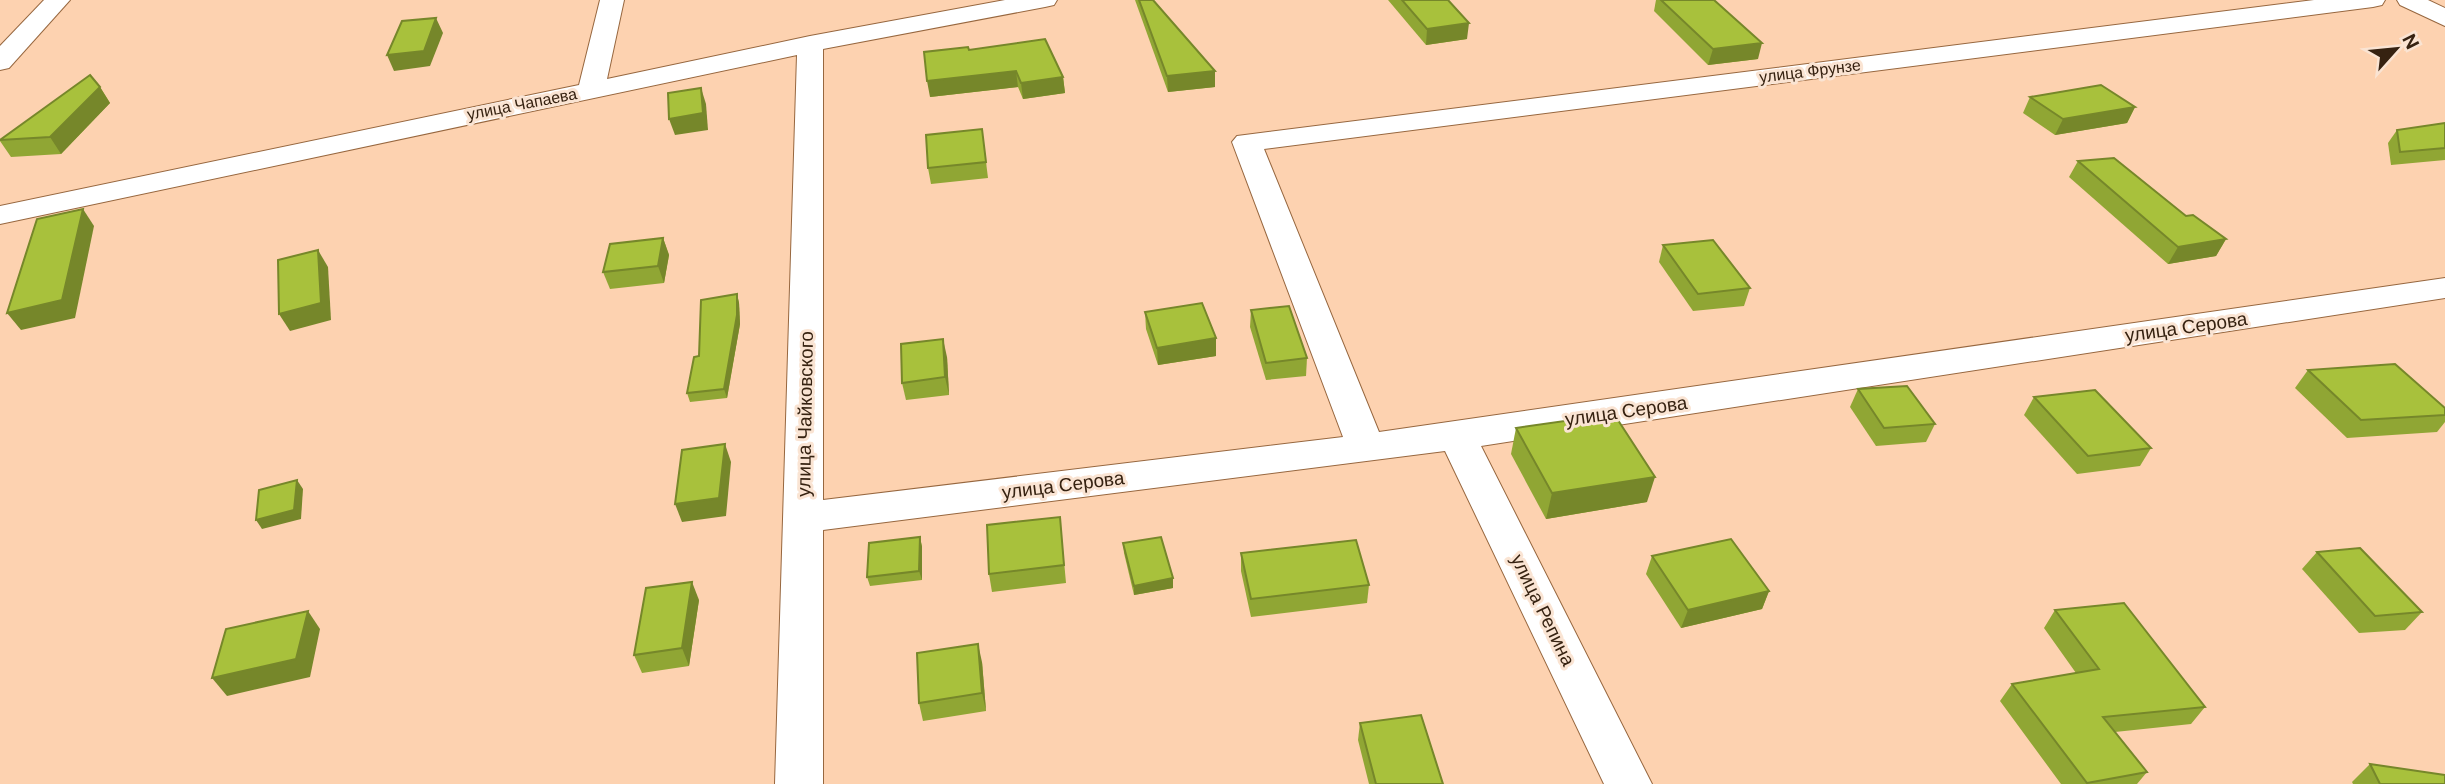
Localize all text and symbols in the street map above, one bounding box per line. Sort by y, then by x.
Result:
north arrow [2361,14,2431,84]
text: N [2396,30,2425,53]
street label: улица Фрунзе [1758,54,1862,88]
street label: улица Чапаева [465,83,579,125]
street label: улица Серова [2123,306,2249,348]
street label: улица Чайковского [791,331,819,497]
street label: улица Серова [1563,390,1689,432]
street label: улица Серова [1000,465,1126,505]
street label: улица Репина [1505,550,1581,671]

